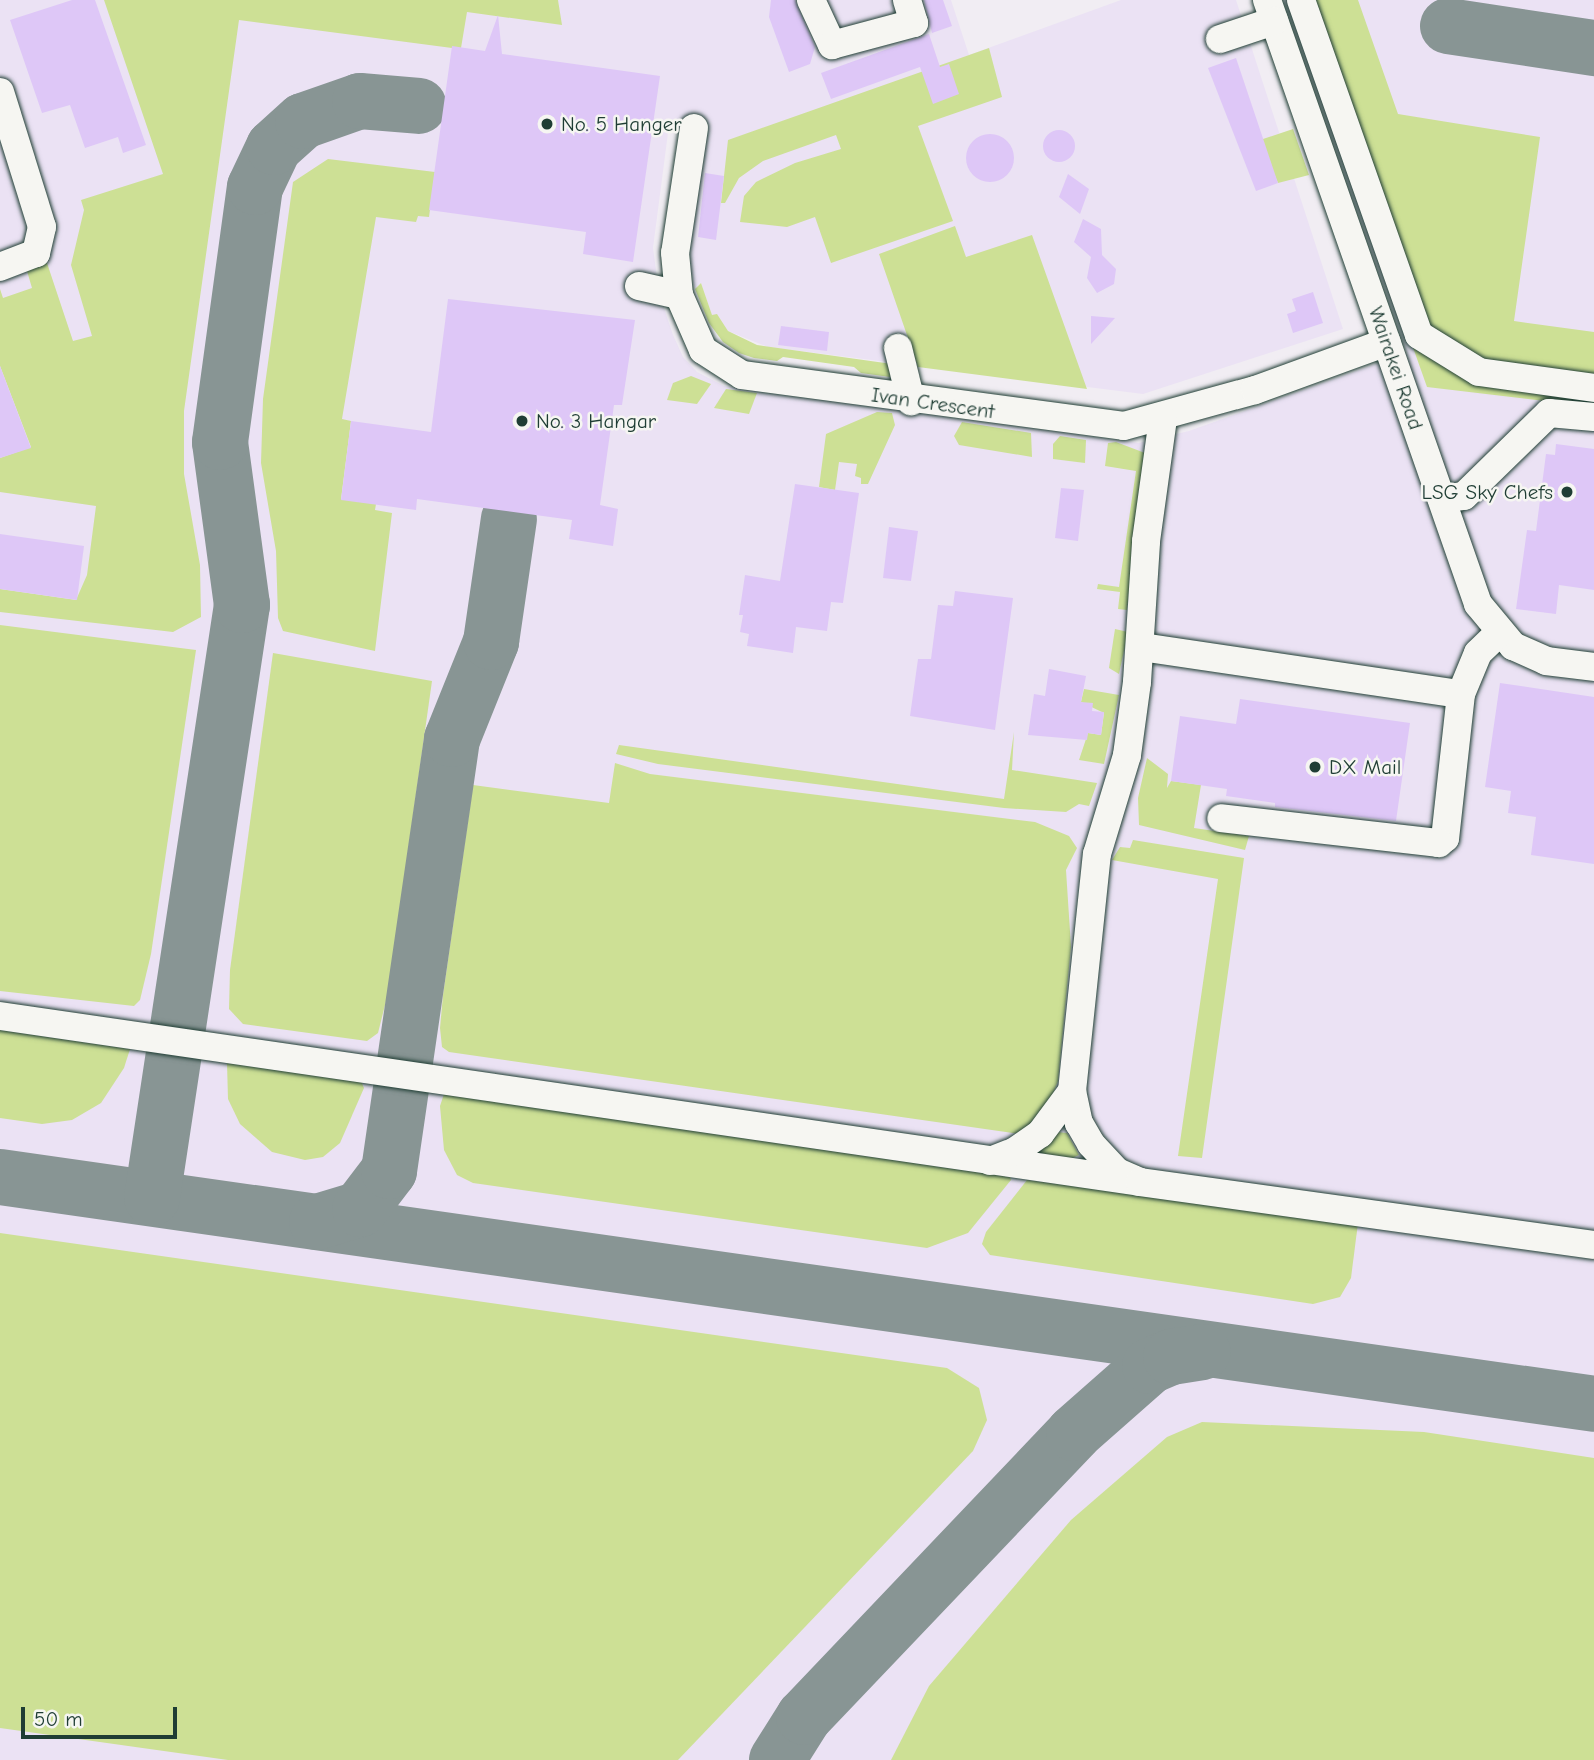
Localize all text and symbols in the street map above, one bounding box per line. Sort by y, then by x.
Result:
place label: No. 5 Hanger [561,111,682,137]
marker: No. 5 Hanger [539,116,555,132]
street label: Wairakei Road [1363,303,1429,433]
street label: Ivan Crescent [870,382,996,424]
place label: No. 3 Hangar [536,408,656,434]
marker: No. 3 Hangar [514,413,530,429]
place label: LSG Sky Chefs [1421,479,1553,505]
marker: LSG Sky Chefs [1559,484,1575,500]
place label: DX Mail [1329,754,1401,780]
marker: DX Mail [1307,759,1323,775]
scale bar [24,1694,180,1738]
text: 50 m [34,1707,83,1731]

